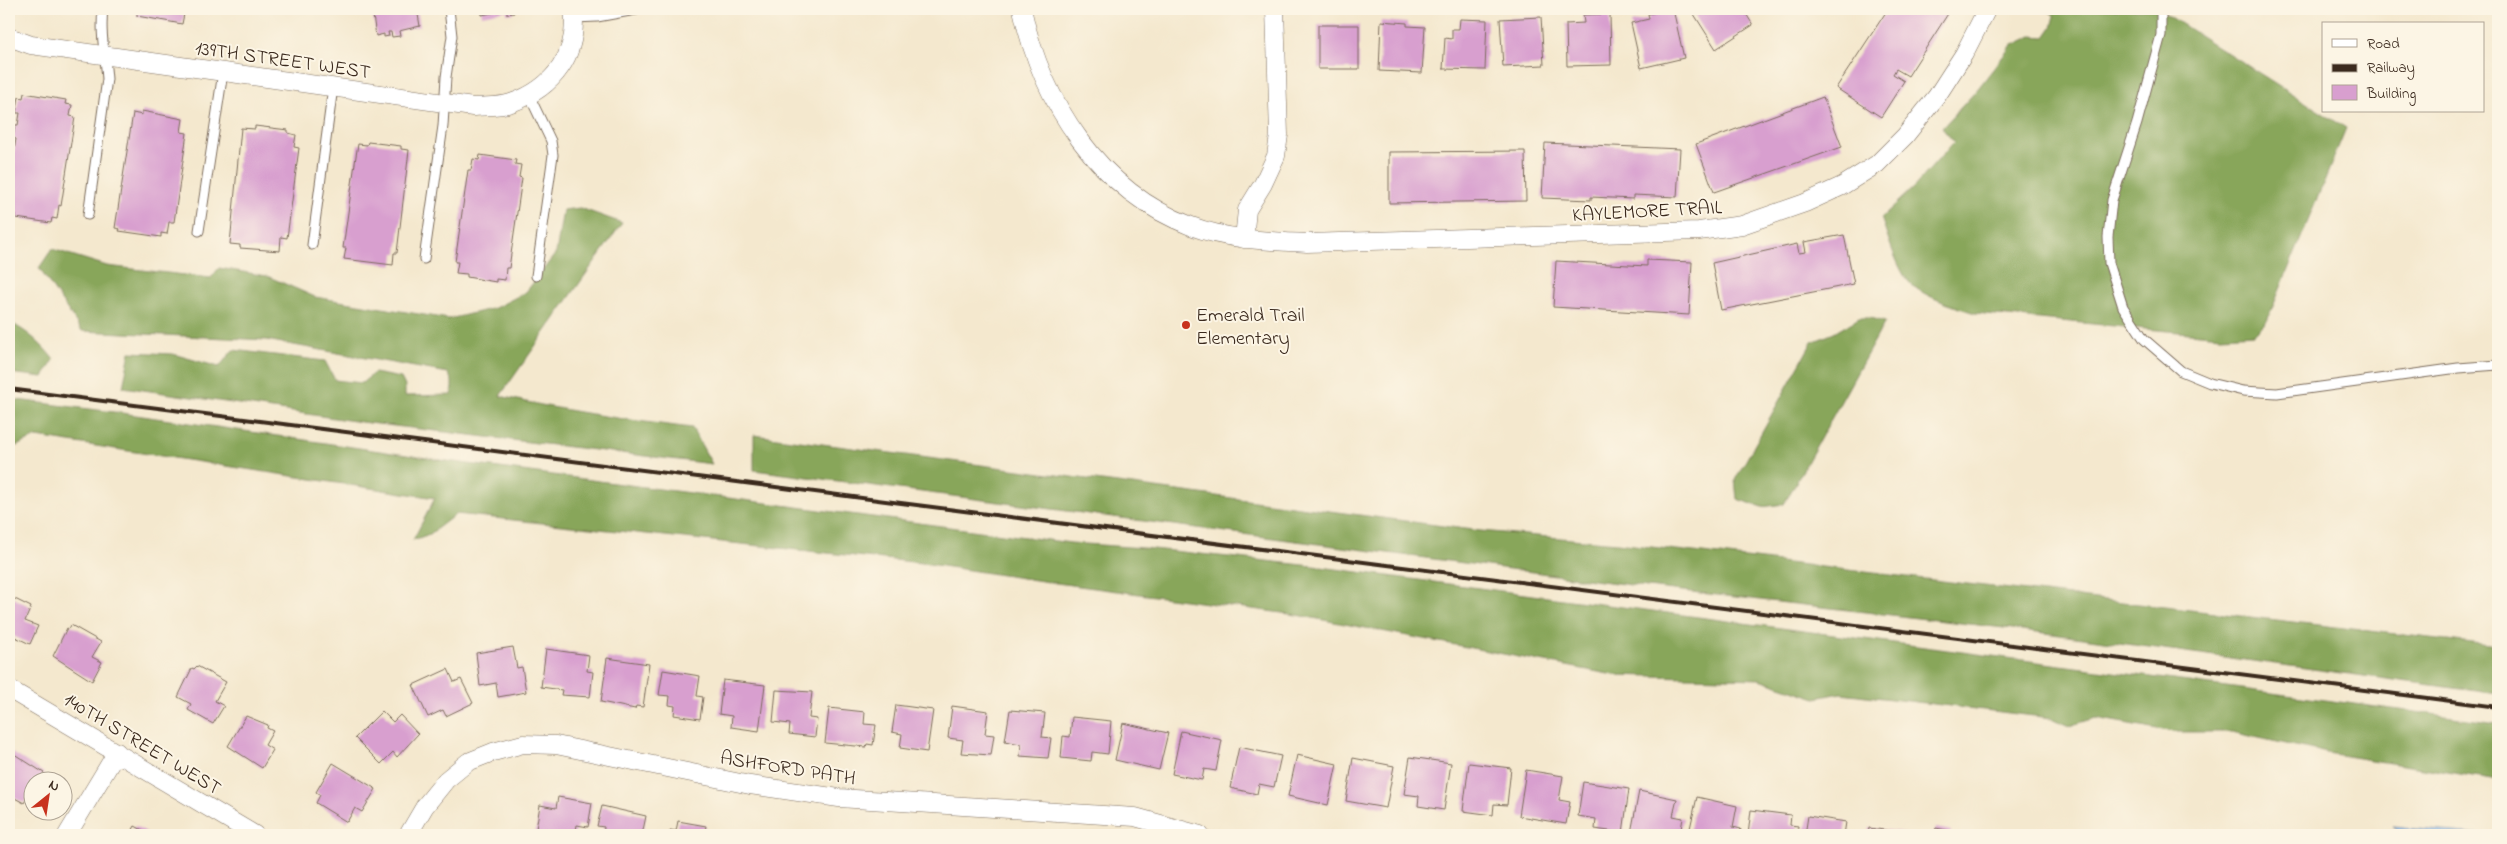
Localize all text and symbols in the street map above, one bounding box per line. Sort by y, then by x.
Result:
legend [2322,22,2484,112]
text: Road [2367,33,2400,55]
street label: 139TH STREET WEST [193,35,372,88]
text: Railway [2367,57,2415,80]
text: Building [2366,83,2416,106]
street label: KAYLEMORE TRAIL [1572,194,1723,231]
place label: Emerald Trail Elementary [1196,302,1305,354]
marker: Emerald Trail Elementary [1180,319,1192,331]
street label: 140TH STREET WEST [57,687,226,804]
street label: ASHFORD PATH [718,744,857,794]
north arrow [22,772,72,822]
text: N [44,775,63,797]

